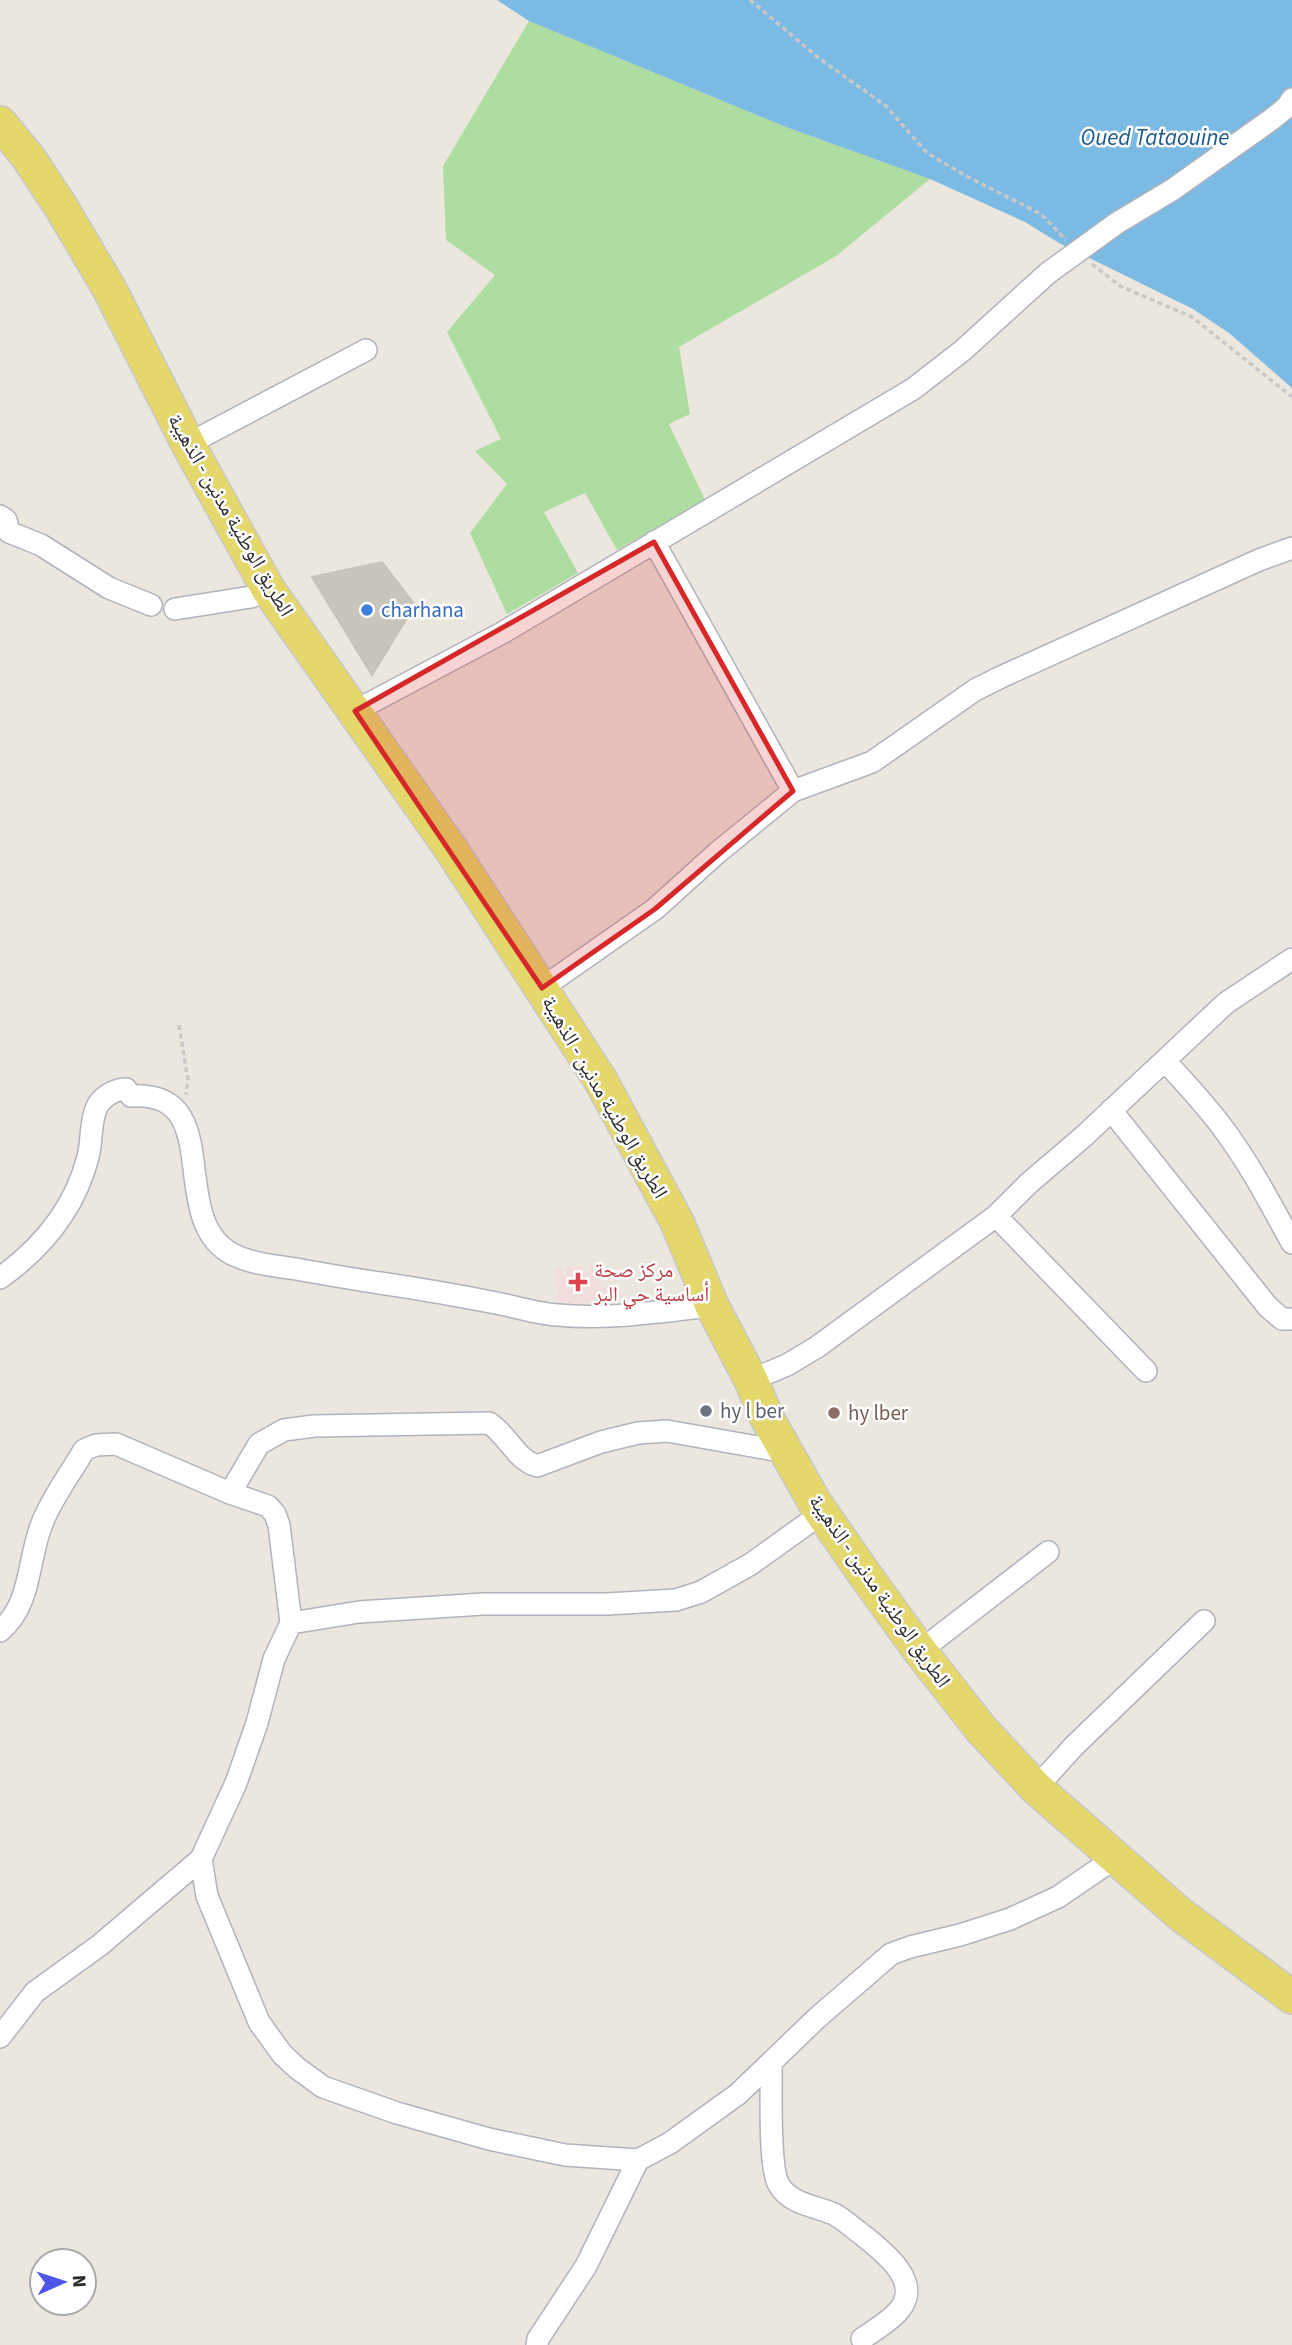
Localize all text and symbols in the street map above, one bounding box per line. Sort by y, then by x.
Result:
water label: Oued Tataouine [1081,121,1229,154]
street label: الطريق الوطنية مدنين - الذهيبة [161,408,301,622]
place label: charhana [381,595,464,625]
marker: charhana [359,602,375,618]
street label: الطريق الوطنية مدنين - الذهيبة [535,990,675,1204]
place label: مركز صحة أساسية حي البر [593,1255,709,1310]
marker: مركز صحة أساسية حي البر [568,1272,588,1292]
place label: hy l ber [720,1396,785,1426]
place label: hy lber [848,1398,909,1428]
marker: hy l ber [698,1403,714,1419]
marker: hy lber [826,1405,842,1421]
street label: الطريق الوطنية مدنين - الذهيبة [802,1488,958,1694]
north arrow [28,2247,98,2317]
text: N [65,2274,92,2288]

